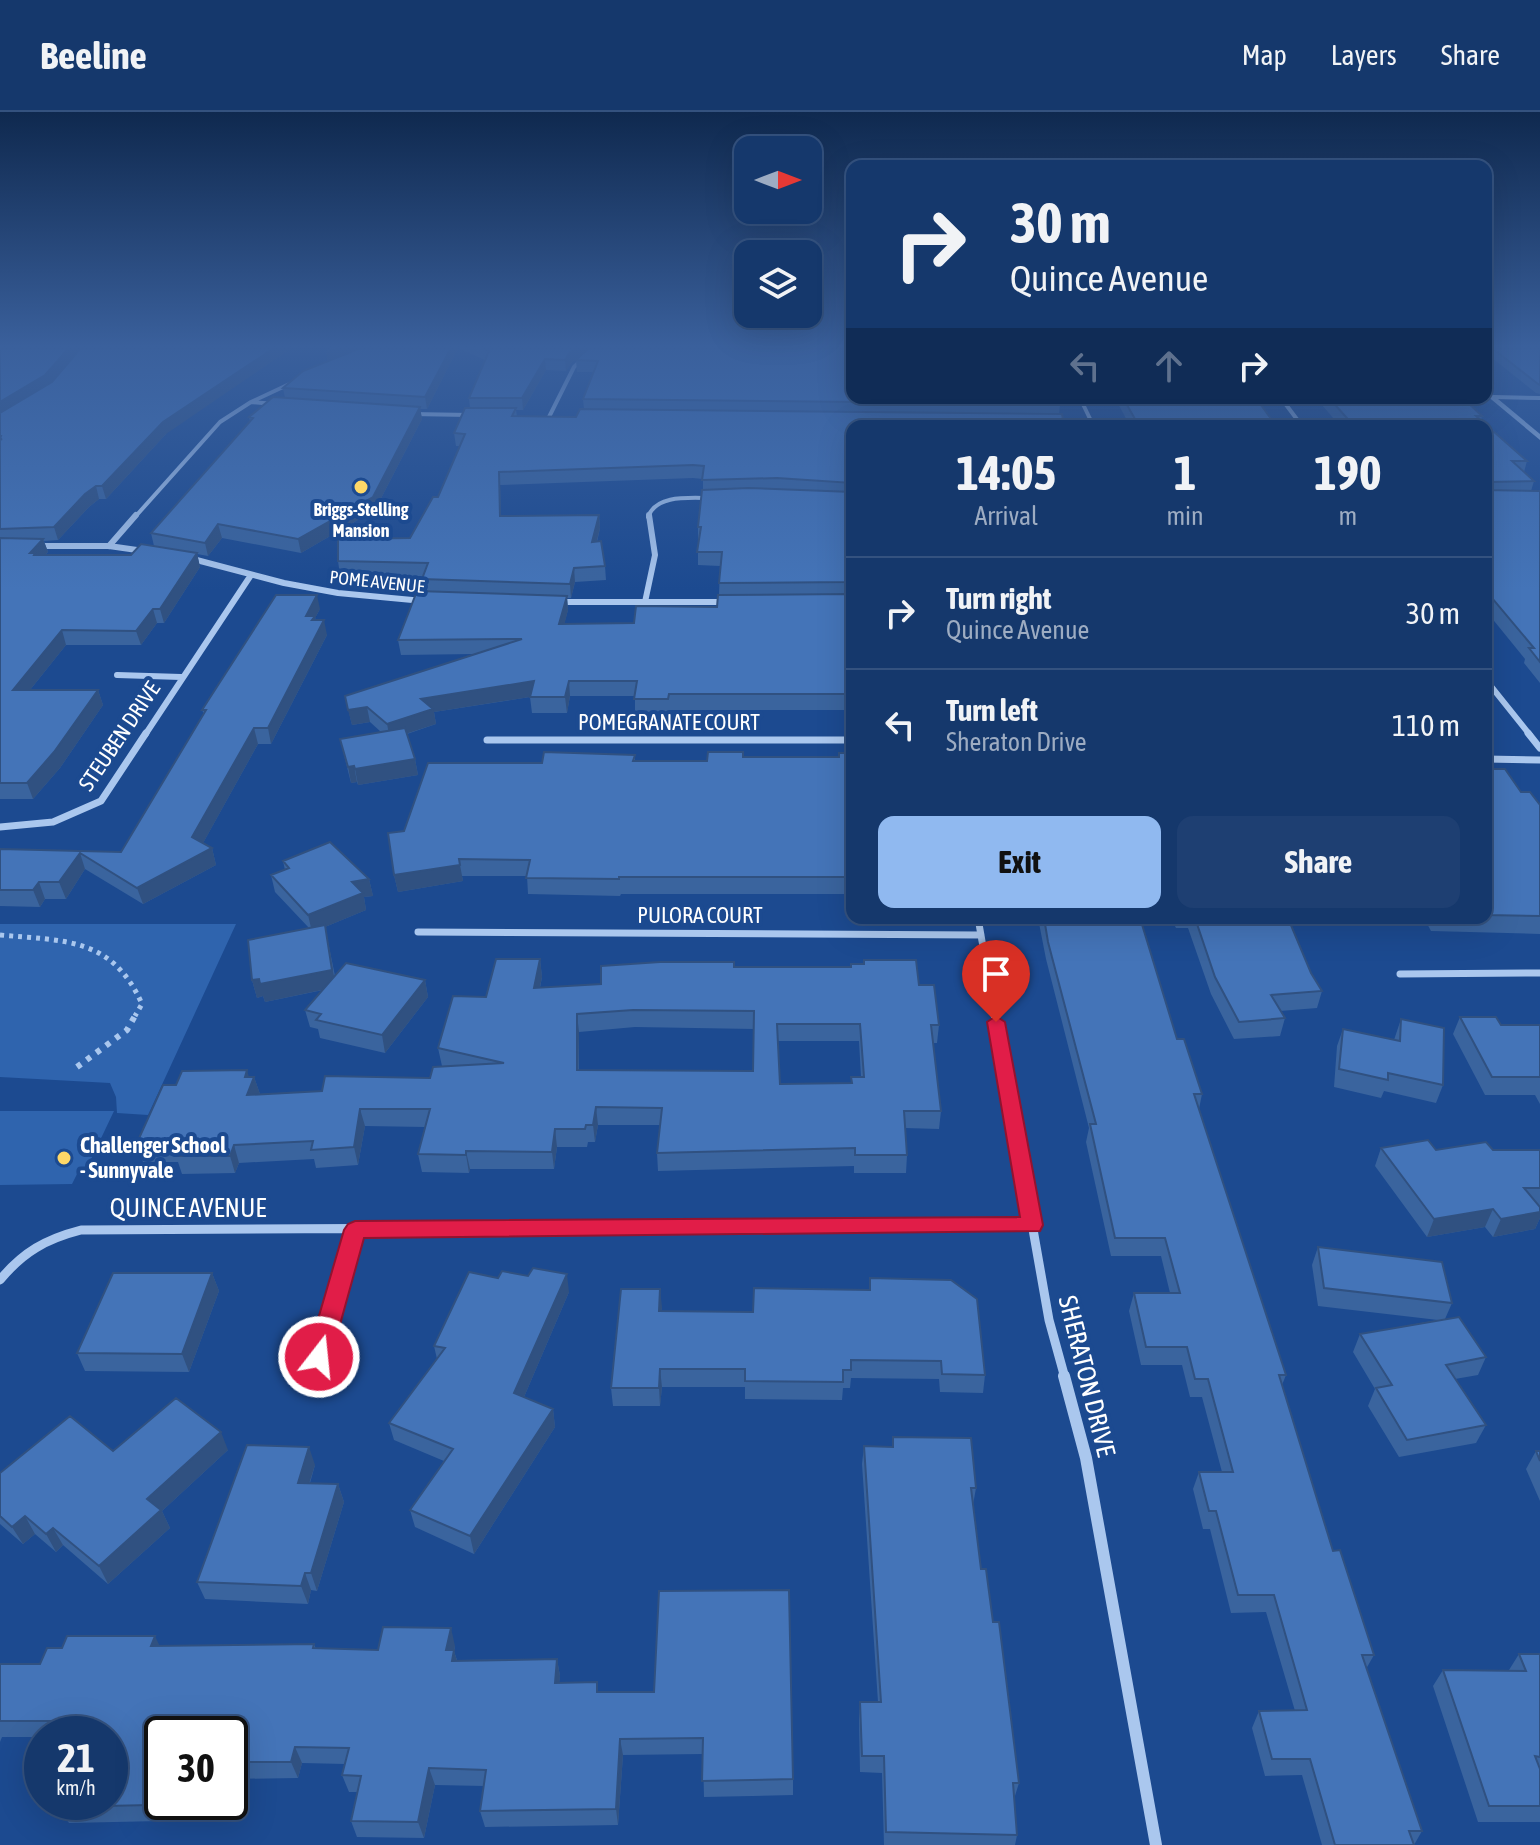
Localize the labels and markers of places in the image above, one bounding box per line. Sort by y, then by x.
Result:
marker: Briggs-Stelling Mansion [352,478,370,496]
place label: Briggs-Stelling Mansion [314,499,409,541]
pin [962,940,1030,1022]
place label: Challenger School - Sunnyvale [80,1132,227,1183]
marker: Challenger School - Sunnyvale [55,1149,73,1167]

